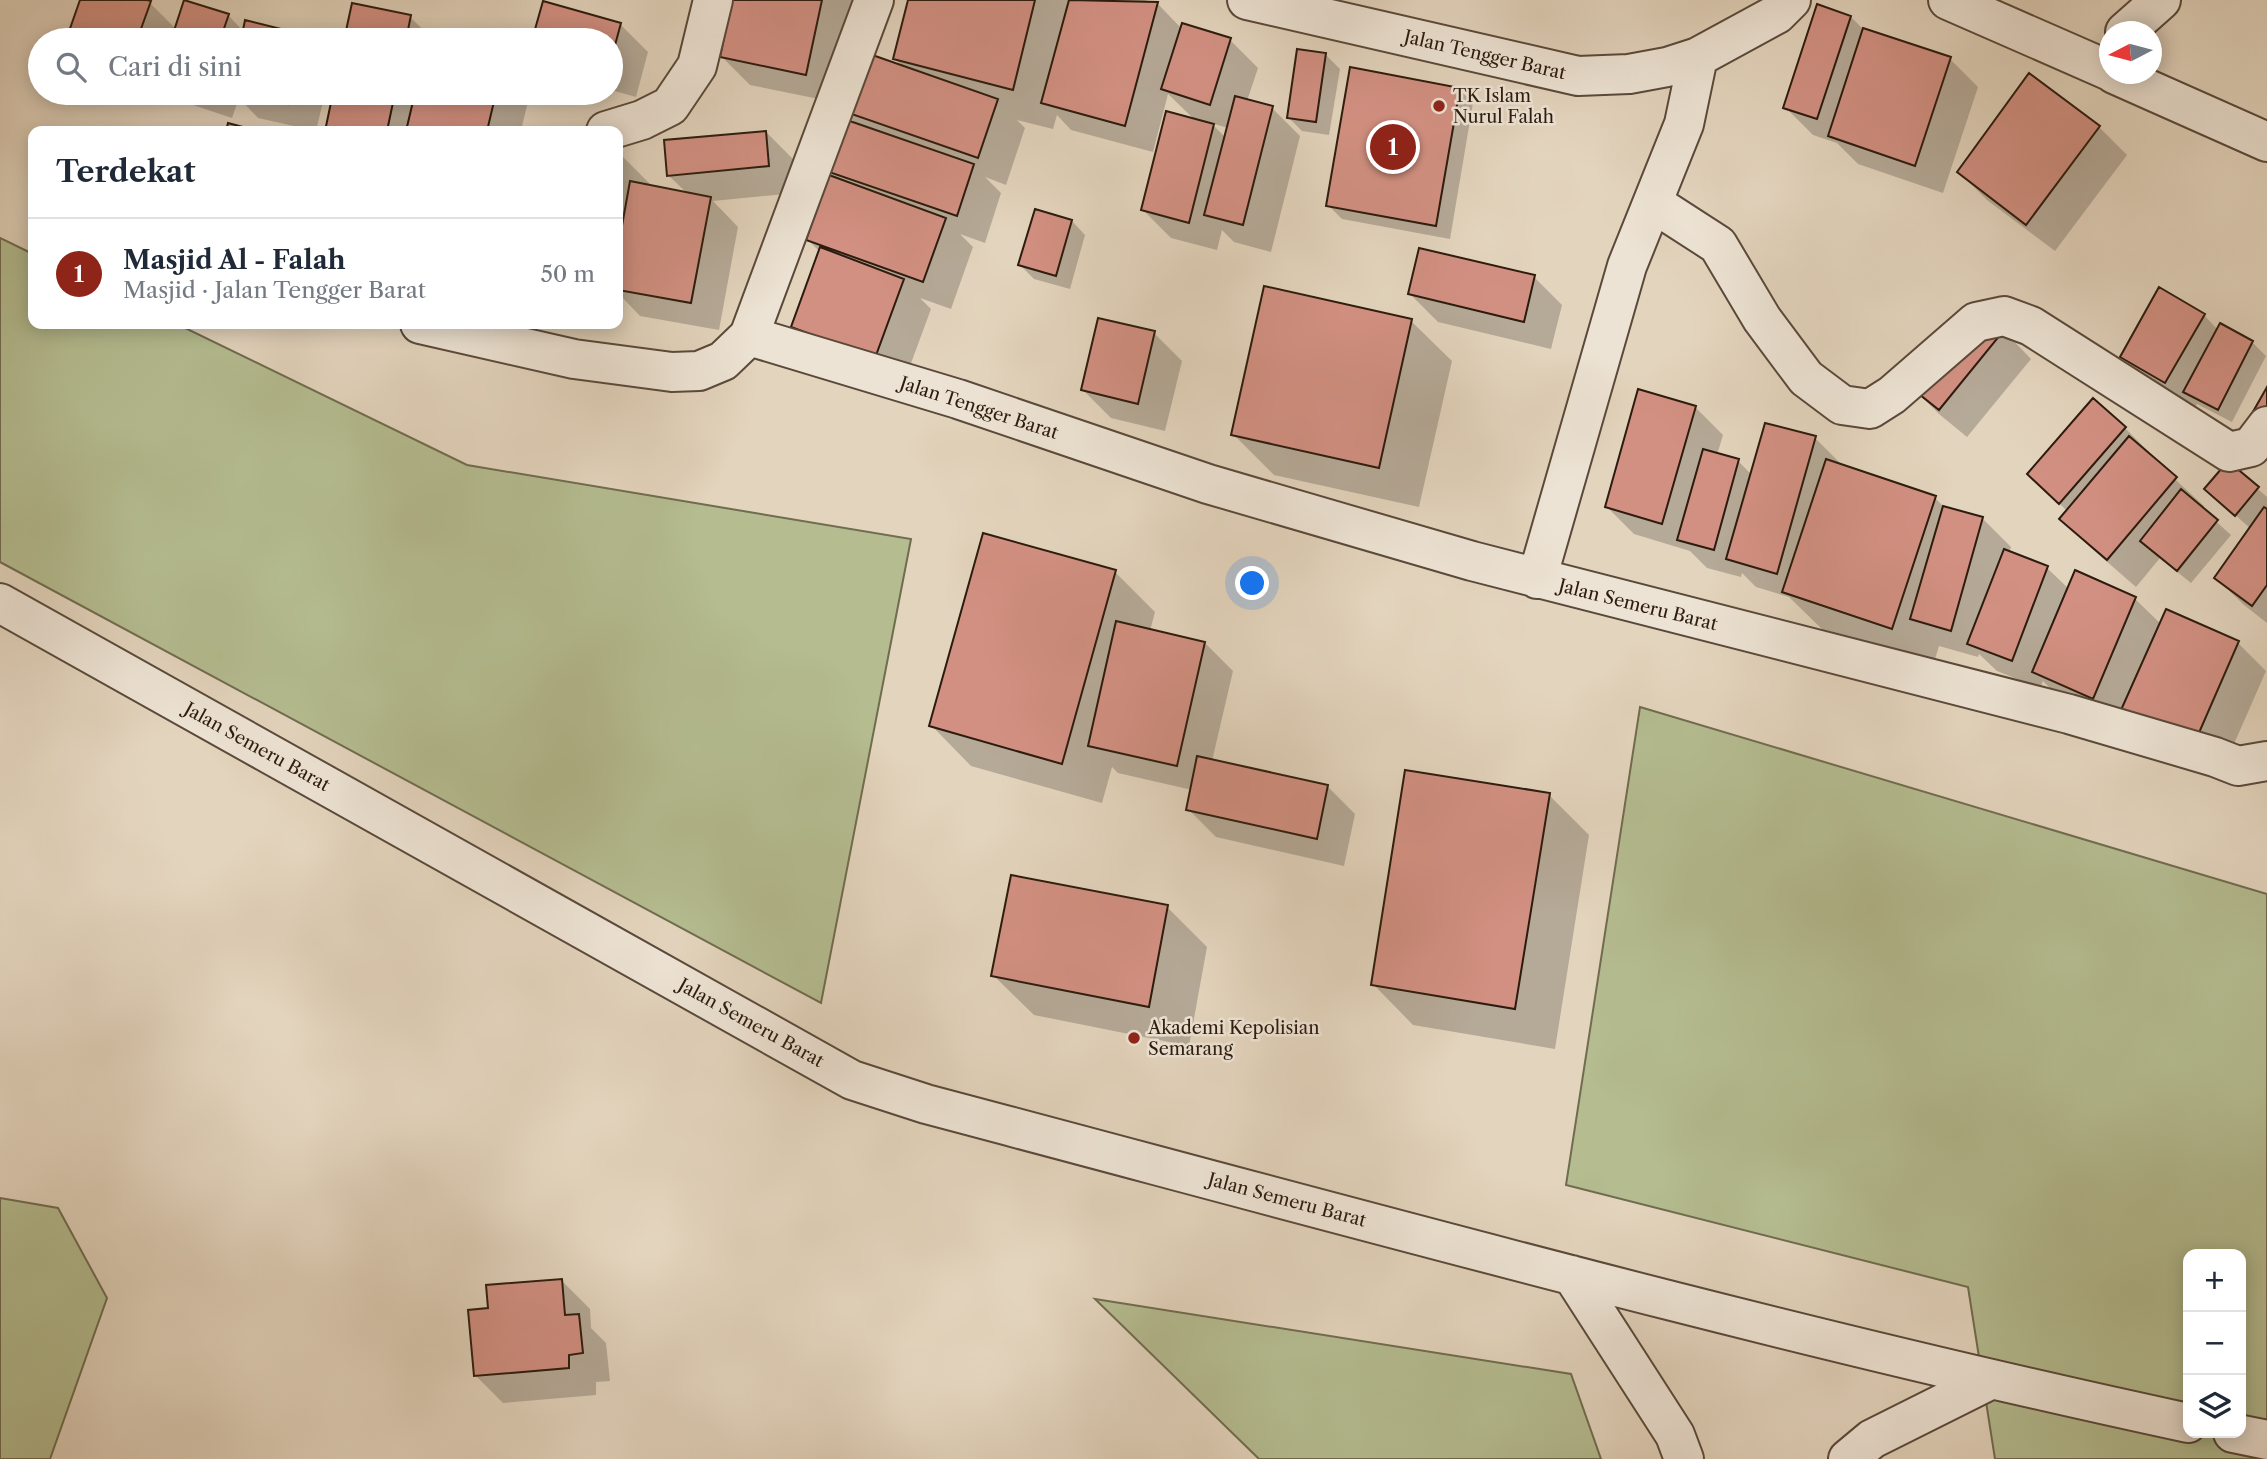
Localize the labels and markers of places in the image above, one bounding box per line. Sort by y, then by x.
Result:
place label: TK Islam Nurul Falah [1453,85,1554,128]
marker: TK Islam Nurul Falah [1431,98,1447,114]
pin: 1 [1370,121,1416,173]
place label: Akademi Kepolisian Semarang [1147,1017,1320,1060]
marker: Akademi Kepolisian Semarang [1126,1030,1142,1046]

